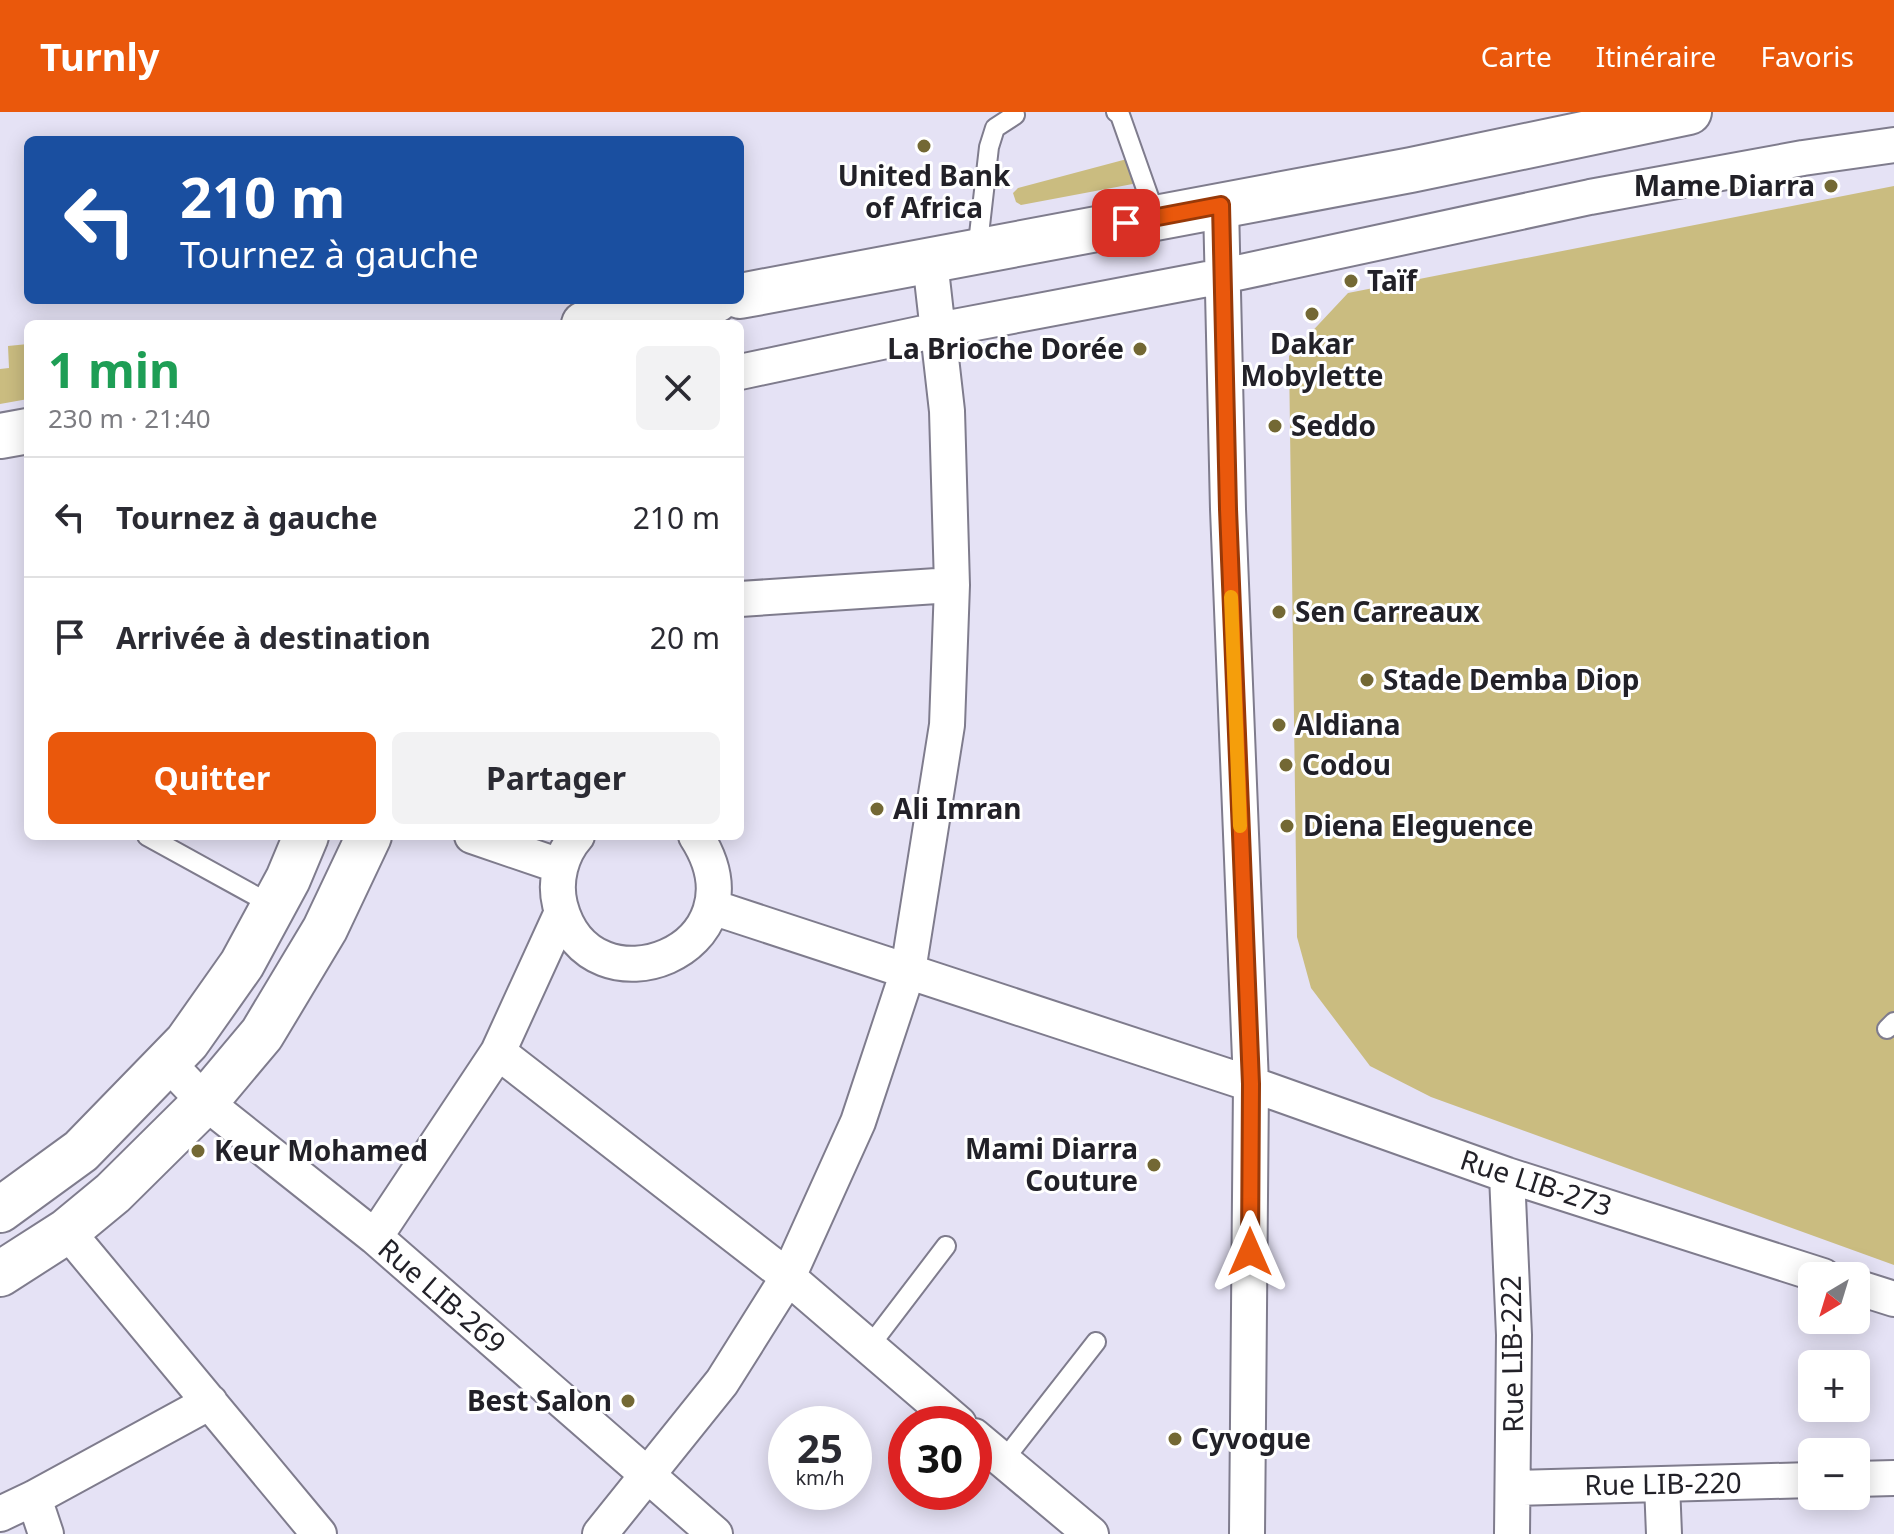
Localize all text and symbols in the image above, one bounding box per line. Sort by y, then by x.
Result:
text: Turnly [40,30,159,82]
text: Carte [1481,37,1552,75]
text: Itinéraire [1596,37,1716,75]
text: Favoris [1760,37,1854,75]
marker: United Bank of Africa [915,137,933,155]
place label: United Bank of Africa [838,156,1011,226]
text: 210 m [180,158,345,234]
place label: Mame Diarra [1634,166,1815,204]
icon: left [48,168,152,272]
marker: Mame Diarra [1822,177,1840,195]
pin [1092,189,1160,257]
icon: arrive [1104,201,1148,245]
text: Tournez à gauche [180,230,479,279]
place label: Taïf [1367,261,1419,299]
marker: Taïf [1342,272,1360,290]
marker: Dakar Mobylette [1303,305,1321,323]
place label: Dakar Mobylette [1240,324,1384,394]
place label: La Brioche Dorée [887,329,1124,367]
text: 1 min [48,337,180,402]
marker: La Brioche Dorée [1131,340,1149,358]
button: close [636,346,720,430]
text: 230 m · 21:40 [48,400,211,436]
place label: Seddo [1291,406,1376,444]
marker: Seddo [1266,417,1284,435]
icon: left [48,495,92,539]
text: Tournez à gauche [116,497,378,538]
text: 210 m [633,497,720,538]
place label: Sen Carreaux [1295,592,1481,630]
marker: Sen Carreaux [1270,603,1288,621]
icon: arrive [48,615,92,659]
text: Arrivée à destination [116,617,431,658]
text: 20 m [650,617,720,658]
place label: Stade Demba Diop [1383,660,1639,698]
marker: Stade Demba Diop [1358,671,1376,689]
place label: Aldiana [1295,705,1401,743]
marker: Aldiana [1270,716,1288,734]
button: Quitter [48,732,376,824]
button: Partager [392,732,720,824]
place label: Codou [1302,745,1391,783]
marker: Codou [1277,756,1295,774]
place label: Ali Imran [893,789,1022,827]
marker: Ali Imran [868,800,886,818]
place label: Diena Eleguence [1303,806,1534,844]
marker: Diena Eleguence [1278,817,1296,835]
place label: Mami Diarra Couture [965,1129,1138,1199]
place label: Keur Mohamed [214,1131,428,1169]
street label: Rue LIB-273 [1456,1140,1617,1224]
marker: Keur Mohamed [189,1142,207,1160]
marker: Mami Diarra Couture [1145,1156,1163,1174]
position arrow [1208,1210,1292,1294]
street label: Rue LIB-269 [371,1229,514,1361]
north arrow [1798,1262,1870,1334]
map controls [1798,1262,1870,1510]
street label: Rue LIB-222 [1491,1275,1531,1433]
button: + [1798,1350,1870,1422]
place label: Best Salon [467,1381,612,1419]
marker: Best Salon [619,1392,637,1410]
speed limit sign: 30 [888,1406,992,1510]
place label: Cyvogue [1191,1419,1311,1457]
text: 25 [797,1420,843,1475]
marker: Cyvogue [1166,1430,1184,1448]
button: − [1798,1438,1870,1510]
street label: Rue LIB-220 [1584,1463,1742,1503]
text: km/h [795,1464,845,1491]

